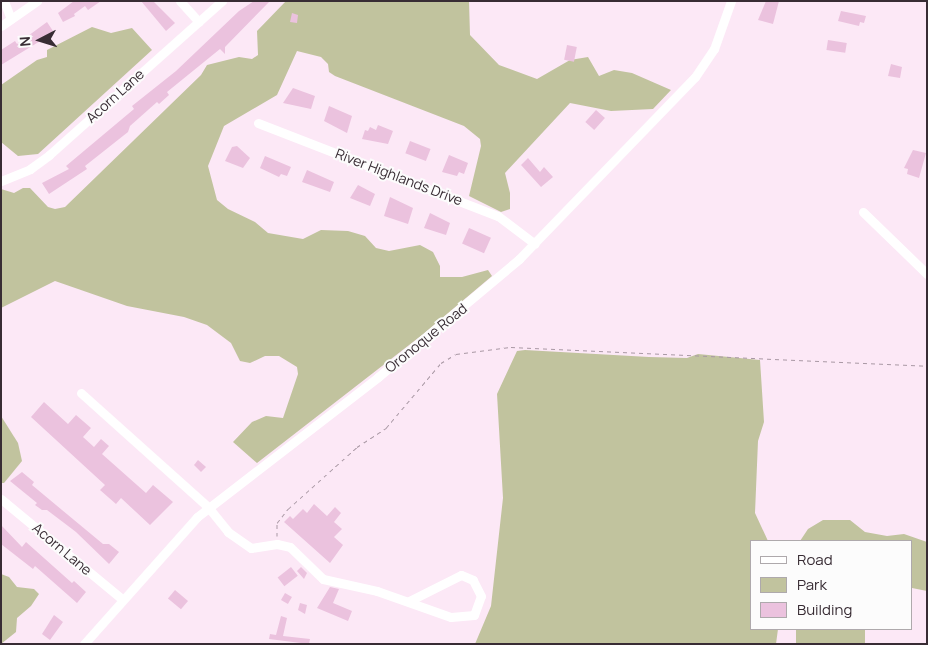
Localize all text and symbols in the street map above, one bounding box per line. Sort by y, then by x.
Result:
north arrow [15,15,65,65]
text: N [15,36,34,47]
street label: Acorn Lane [83,66,147,126]
street label: River Highlands Drive [333,145,465,209]
street label: Oronoque Road [382,300,470,376]
street label: Acorn Lane [29,519,95,579]
legend [750,540,913,630]
text: Road [797,549,833,570]
text: Park [797,574,827,595]
text: Building [797,599,852,620]

